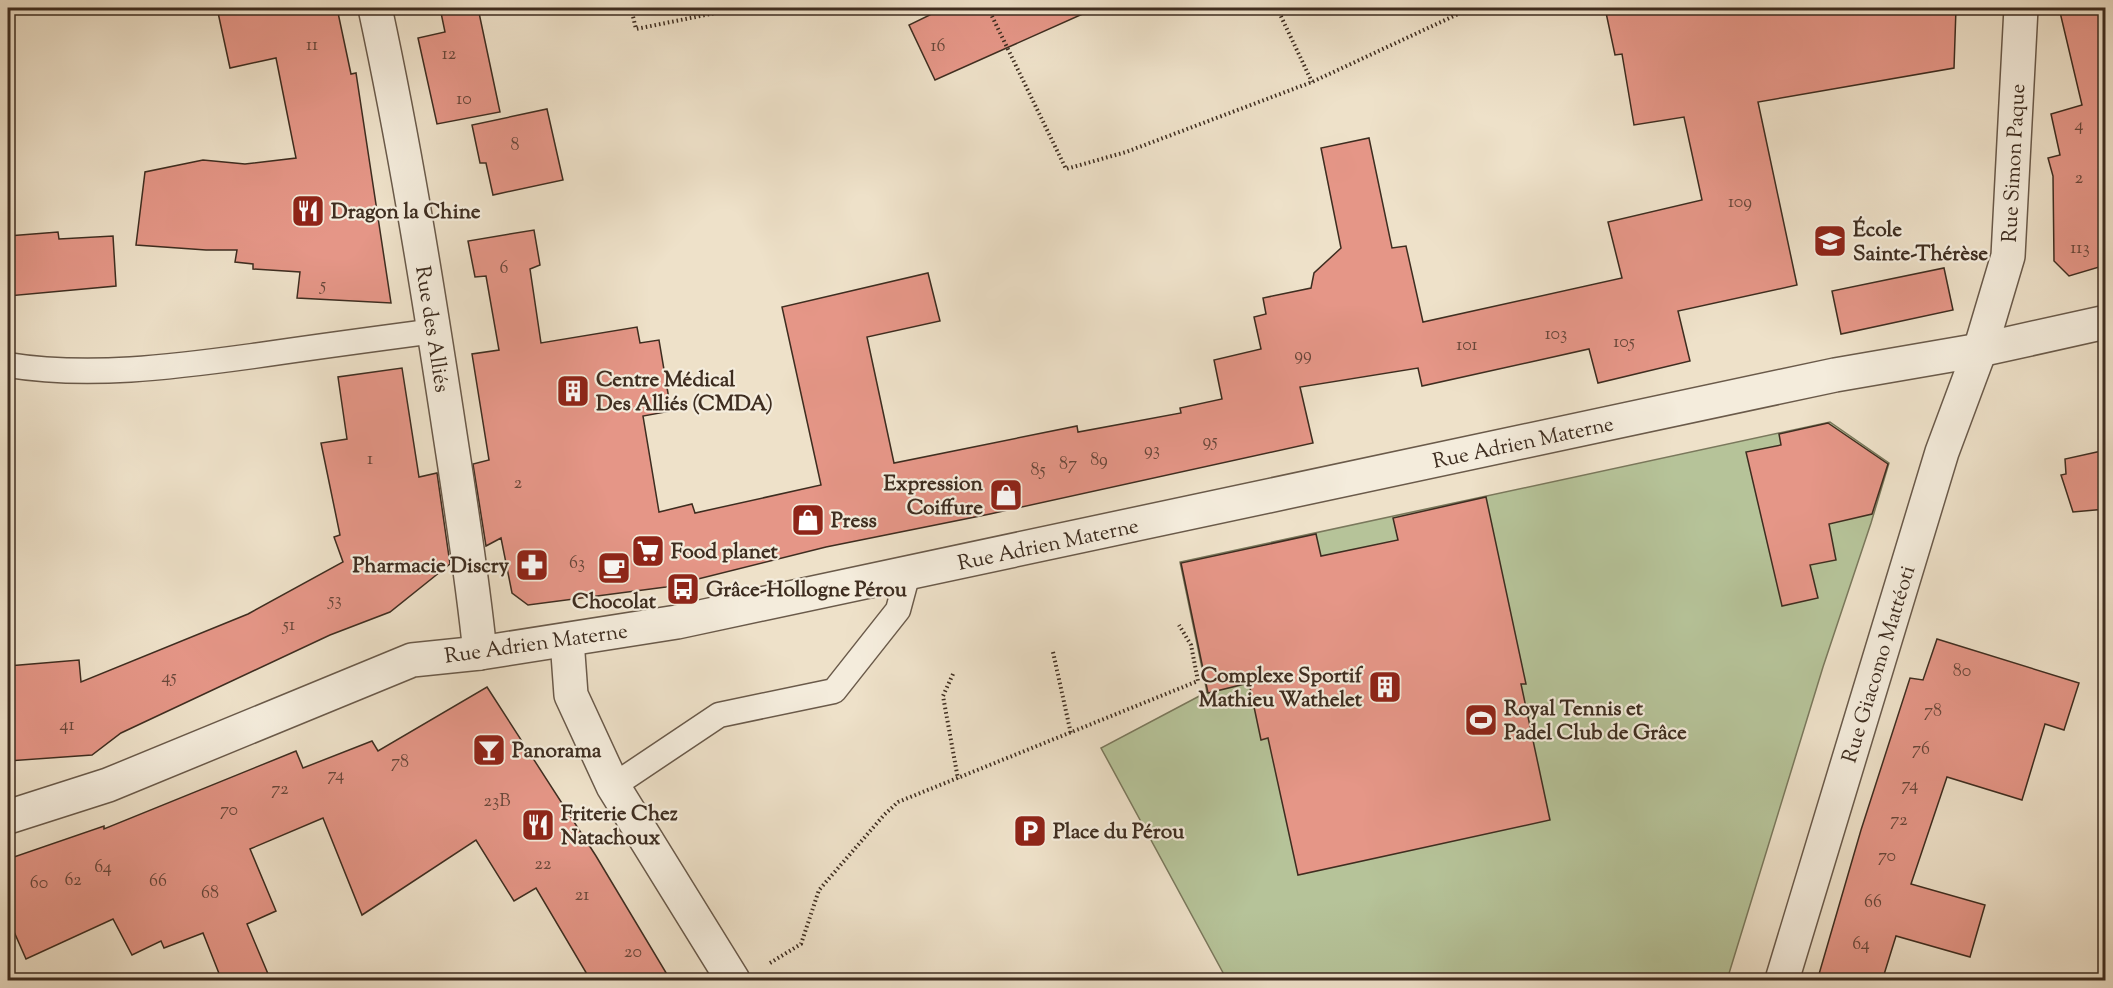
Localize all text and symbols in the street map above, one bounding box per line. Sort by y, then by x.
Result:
house number: 11 [306,33,318,59]
house number: 16 [930,34,946,60]
house number: 12 [442,42,457,68]
street label: Rue Simon Paque [1996,83,2034,243]
house number: 10 [456,87,472,113]
house number: 4 [2074,113,2084,139]
house number: 8 [511,133,520,159]
house number: 2 [2075,166,2084,192]
house number: 109 [1728,190,1752,216]
restaurant icon: Dragon la Chine [290,193,326,229]
place label: Dragon la Chine [331,198,481,228]
place label: École Sainte-Thérèse [1853,216,1988,270]
school or university icon: École Sainte-Thérèse [1812,223,1848,259]
house number: 113 [2070,236,2090,262]
house number: 6 [500,256,509,282]
street label: Rue des Alliés [406,264,456,395]
house number: 5 [319,273,326,299]
house number: 103 [1545,322,1567,348]
house number: 105 [1613,330,1635,356]
house number: 101 [1456,333,1478,359]
house number: 99 [1294,343,1312,369]
place label: Centre Médical Des Alliés (CMDA) [596,366,773,420]
building icon: Centre Médical Des Alliés (CMDA) [555,373,591,409]
street label: Rue Adrien Materne [1430,410,1617,478]
house number: 95 [1202,429,1218,455]
house number: 93 [1144,438,1160,464]
house number: 1 [367,447,373,473]
house number: 89 [1090,448,1108,474]
house number: 87 [1059,452,1077,478]
house number: 85 [1030,458,1046,484]
place label: Expression Coiffure [883,470,984,524]
house number: 2 [514,471,523,497]
shop icon: Expression Coiffure [988,477,1024,513]
shop icon: Press [790,502,826,538]
place label: Press [831,507,877,537]
street label: Rue Adrien Materne [955,512,1142,580]
supermarket icon: Food planet [630,533,666,569]
place label: Food planet [671,538,779,568]
pharmacy icon: Pharmacie Discry [514,547,550,583]
cafe icon: Chocolat [596,550,632,586]
house number: 63 [569,551,585,577]
place label: Pharmacie Discry [353,552,510,582]
street label: Rue Giacomo Mattéoti [1836,562,1924,767]
bus stop icon: Grâce-Hollogne Pérou [665,571,701,607]
place label: Grâce-Hollogne Pérou [706,576,908,606]
house number: 53 [327,588,342,614]
place label: Chocolat [572,588,657,618]
house number: 51 [282,613,295,639]
street label: Rue Adrien Materne [443,617,630,673]
house number: 80 [1953,659,1971,685]
place label: Complexe Sportif Mathieu Wathelet [1198,662,1364,716]
house number: 45 [161,665,177,691]
building icon: Complexe Sportif Mathieu Wathelet [1367,669,1403,705]
place label: Royal Tennis et Padel Club de Grâce [1504,695,1687,749]
house number: 78 [1924,699,1942,725]
sports icon: Royal Tennis et Padel Club de Grâce [1463,702,1499,738]
house number: 41 [59,713,75,739]
bar icon: Panorama [471,732,507,768]
place label: Panorama [512,737,602,767]
house number: 76 [1912,737,1930,763]
house number: 78 [391,750,409,776]
house number: 74 [328,763,344,789]
house number: 74 [1902,773,1918,799]
house number: 72 [271,777,289,803]
house number: 23B [483,789,511,815]
house number: 70 [220,798,238,824]
place label: Friterie Chez Natachoux [561,800,678,854]
restaurant icon: Friterie Chez Natachoux [520,807,556,843]
house number: 72 [1890,808,1908,834]
parking icon: Place du Pérou [1012,813,1048,849]
place label: Place du Pérou [1053,818,1185,848]
house number: 70 [1878,844,1896,870]
house number: 22 [535,852,552,878]
house number: 64 [94,855,112,881]
house number: 62 [64,868,82,894]
house number: 66 [149,869,167,895]
house number: 60 [30,871,48,897]
house number: 68 [201,881,219,907]
house number: 21 [575,883,589,909]
house number: 66 [1864,890,1882,916]
house number: 64 [1852,932,1870,958]
house number: 20 [624,940,642,966]

